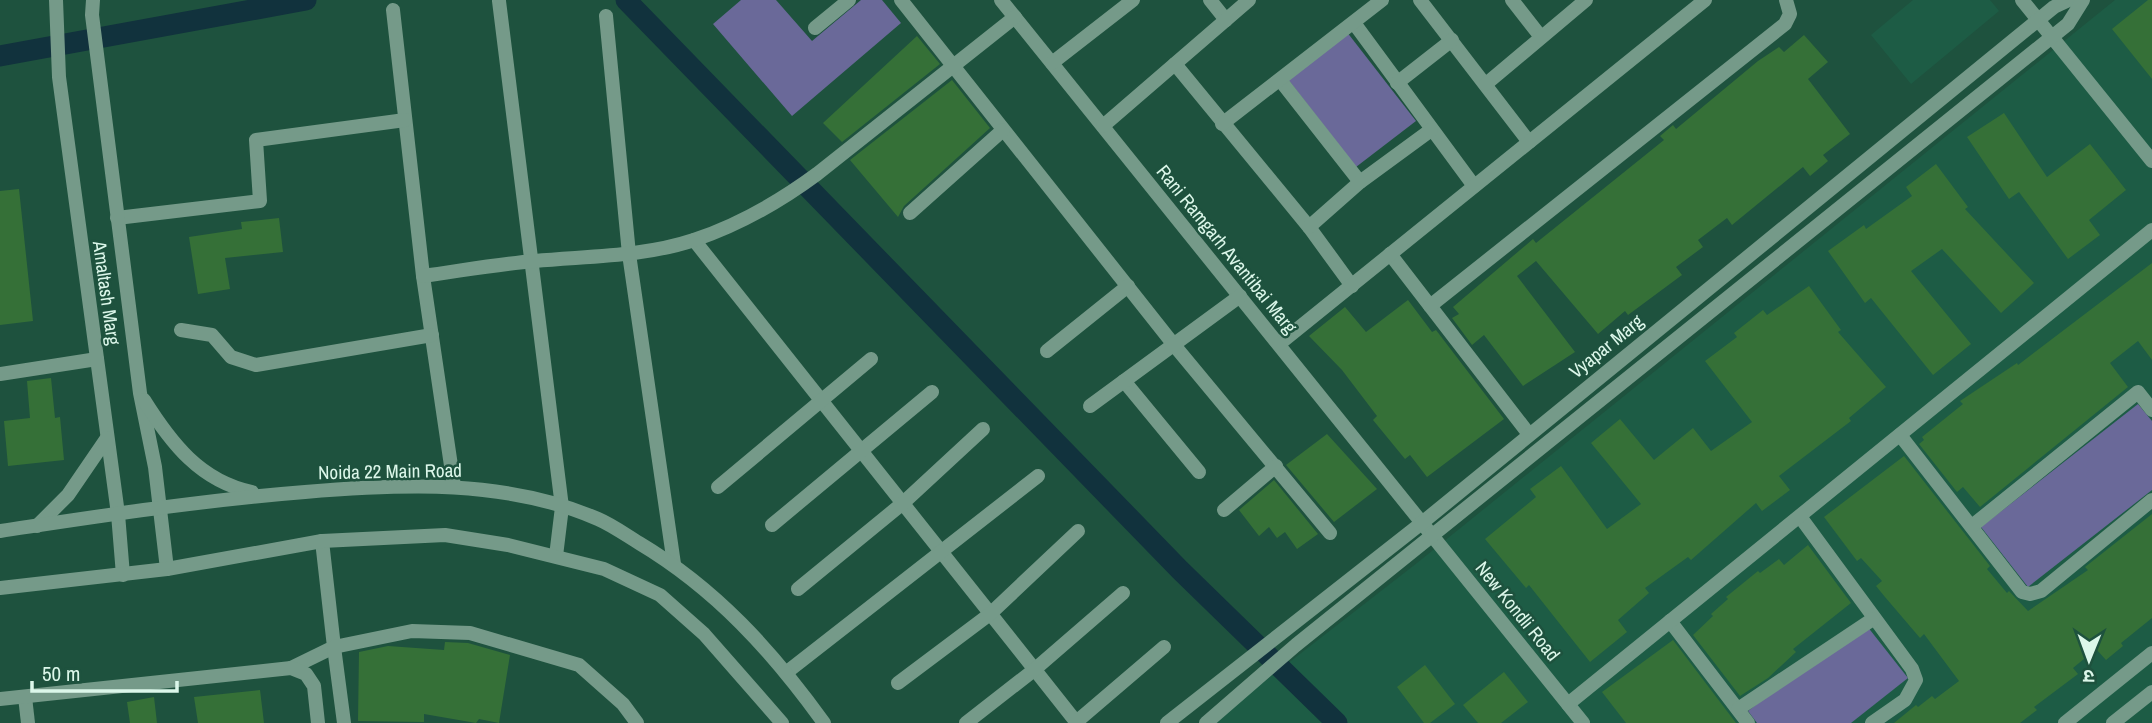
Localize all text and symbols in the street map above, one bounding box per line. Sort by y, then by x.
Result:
street label: Rani Ramgarh Avantibai Marg [1151,159,1303,339]
street label: Amaltash Marg [87,238,127,347]
street label: Vyapar Marg [1563,308,1649,384]
street label: Noida 22 Main Road [318,457,462,485]
street label: New Kondli Road [1470,556,1566,666]
north arrow [2054,625,2124,695]
scale bar [32,650,177,694]
text: 50 m [42,659,80,688]
text: उ [2082,664,2094,690]

